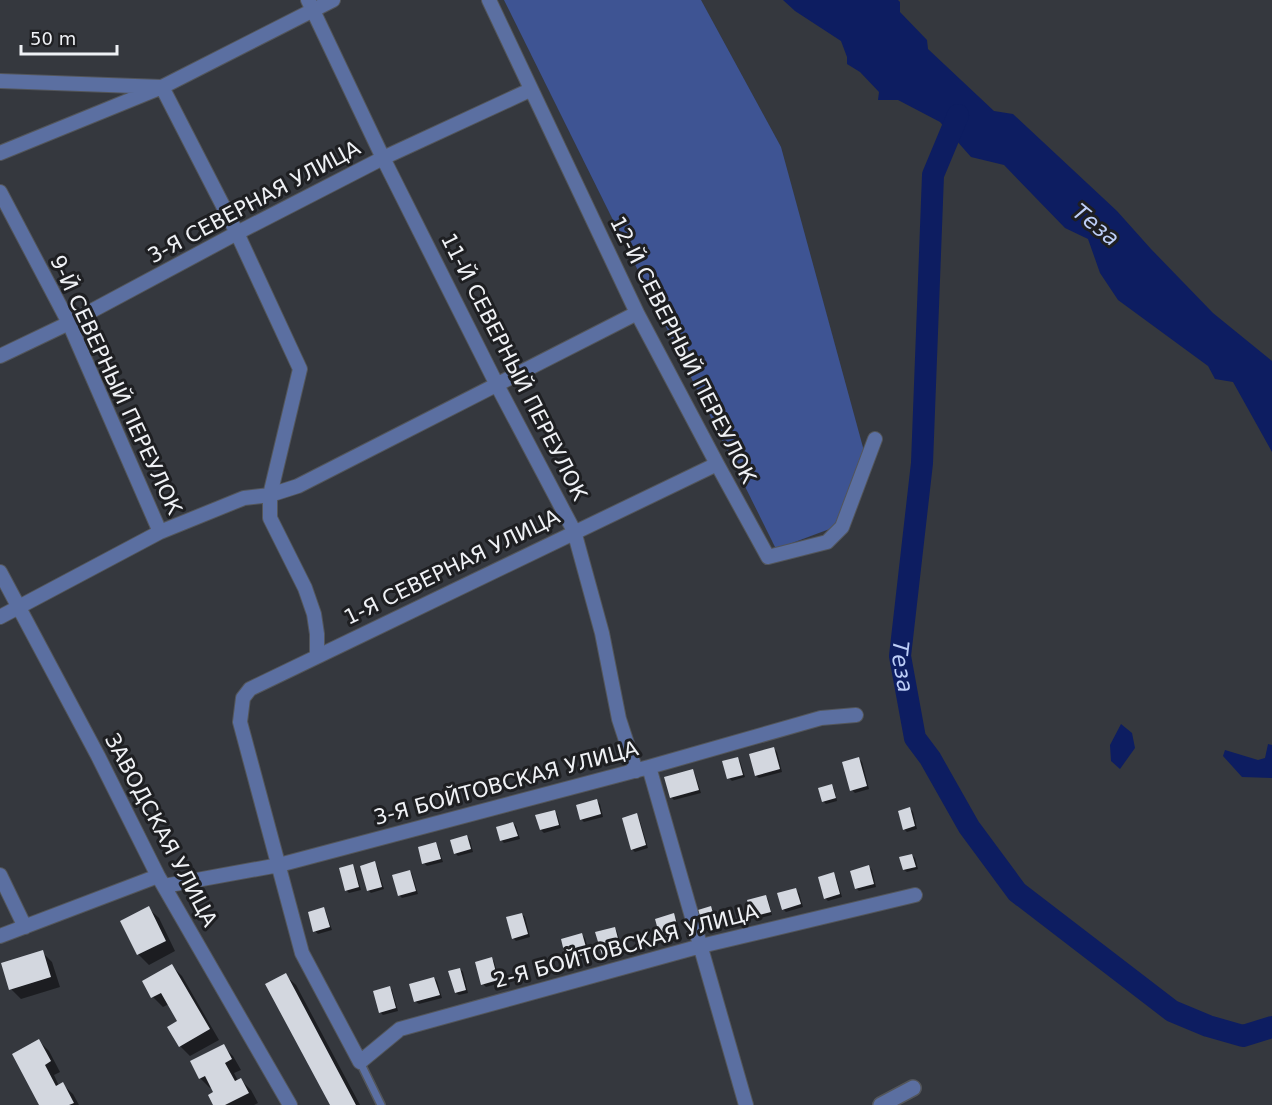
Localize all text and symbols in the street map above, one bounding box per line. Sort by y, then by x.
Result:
scale bar [21,18,117,56]
text: 50 m [30,28,76,49]
street label: 3-Я СЕВЕРНАЯ УЛИЦА [144,136,365,268]
water label: Теза [1068,199,1124,251]
street label: 12-Й СЕВЕРНЫЙ ПЕРЕУЛОК [605,212,762,488]
street label: 11-Й СЕВЕРНЫЙ ПЕРЕУЛОК [436,229,593,505]
street label: 9-Й СЕВЕРНЫЙ ПЕРЕУЛОК [45,251,188,519]
street label: 1-Я СЕВЕРНАЯ УЛИЦА [340,504,564,630]
water label: Теза [887,639,919,694]
street label: ЗАВОДСКАЯ УЛИЦА [100,729,222,931]
street label: 3-Я БОЙТОВСКАЯ УЛИЦА [371,735,641,830]
street label: 2-Я БОЙТОВСКАЯ УЛИЦА [491,898,761,993]

